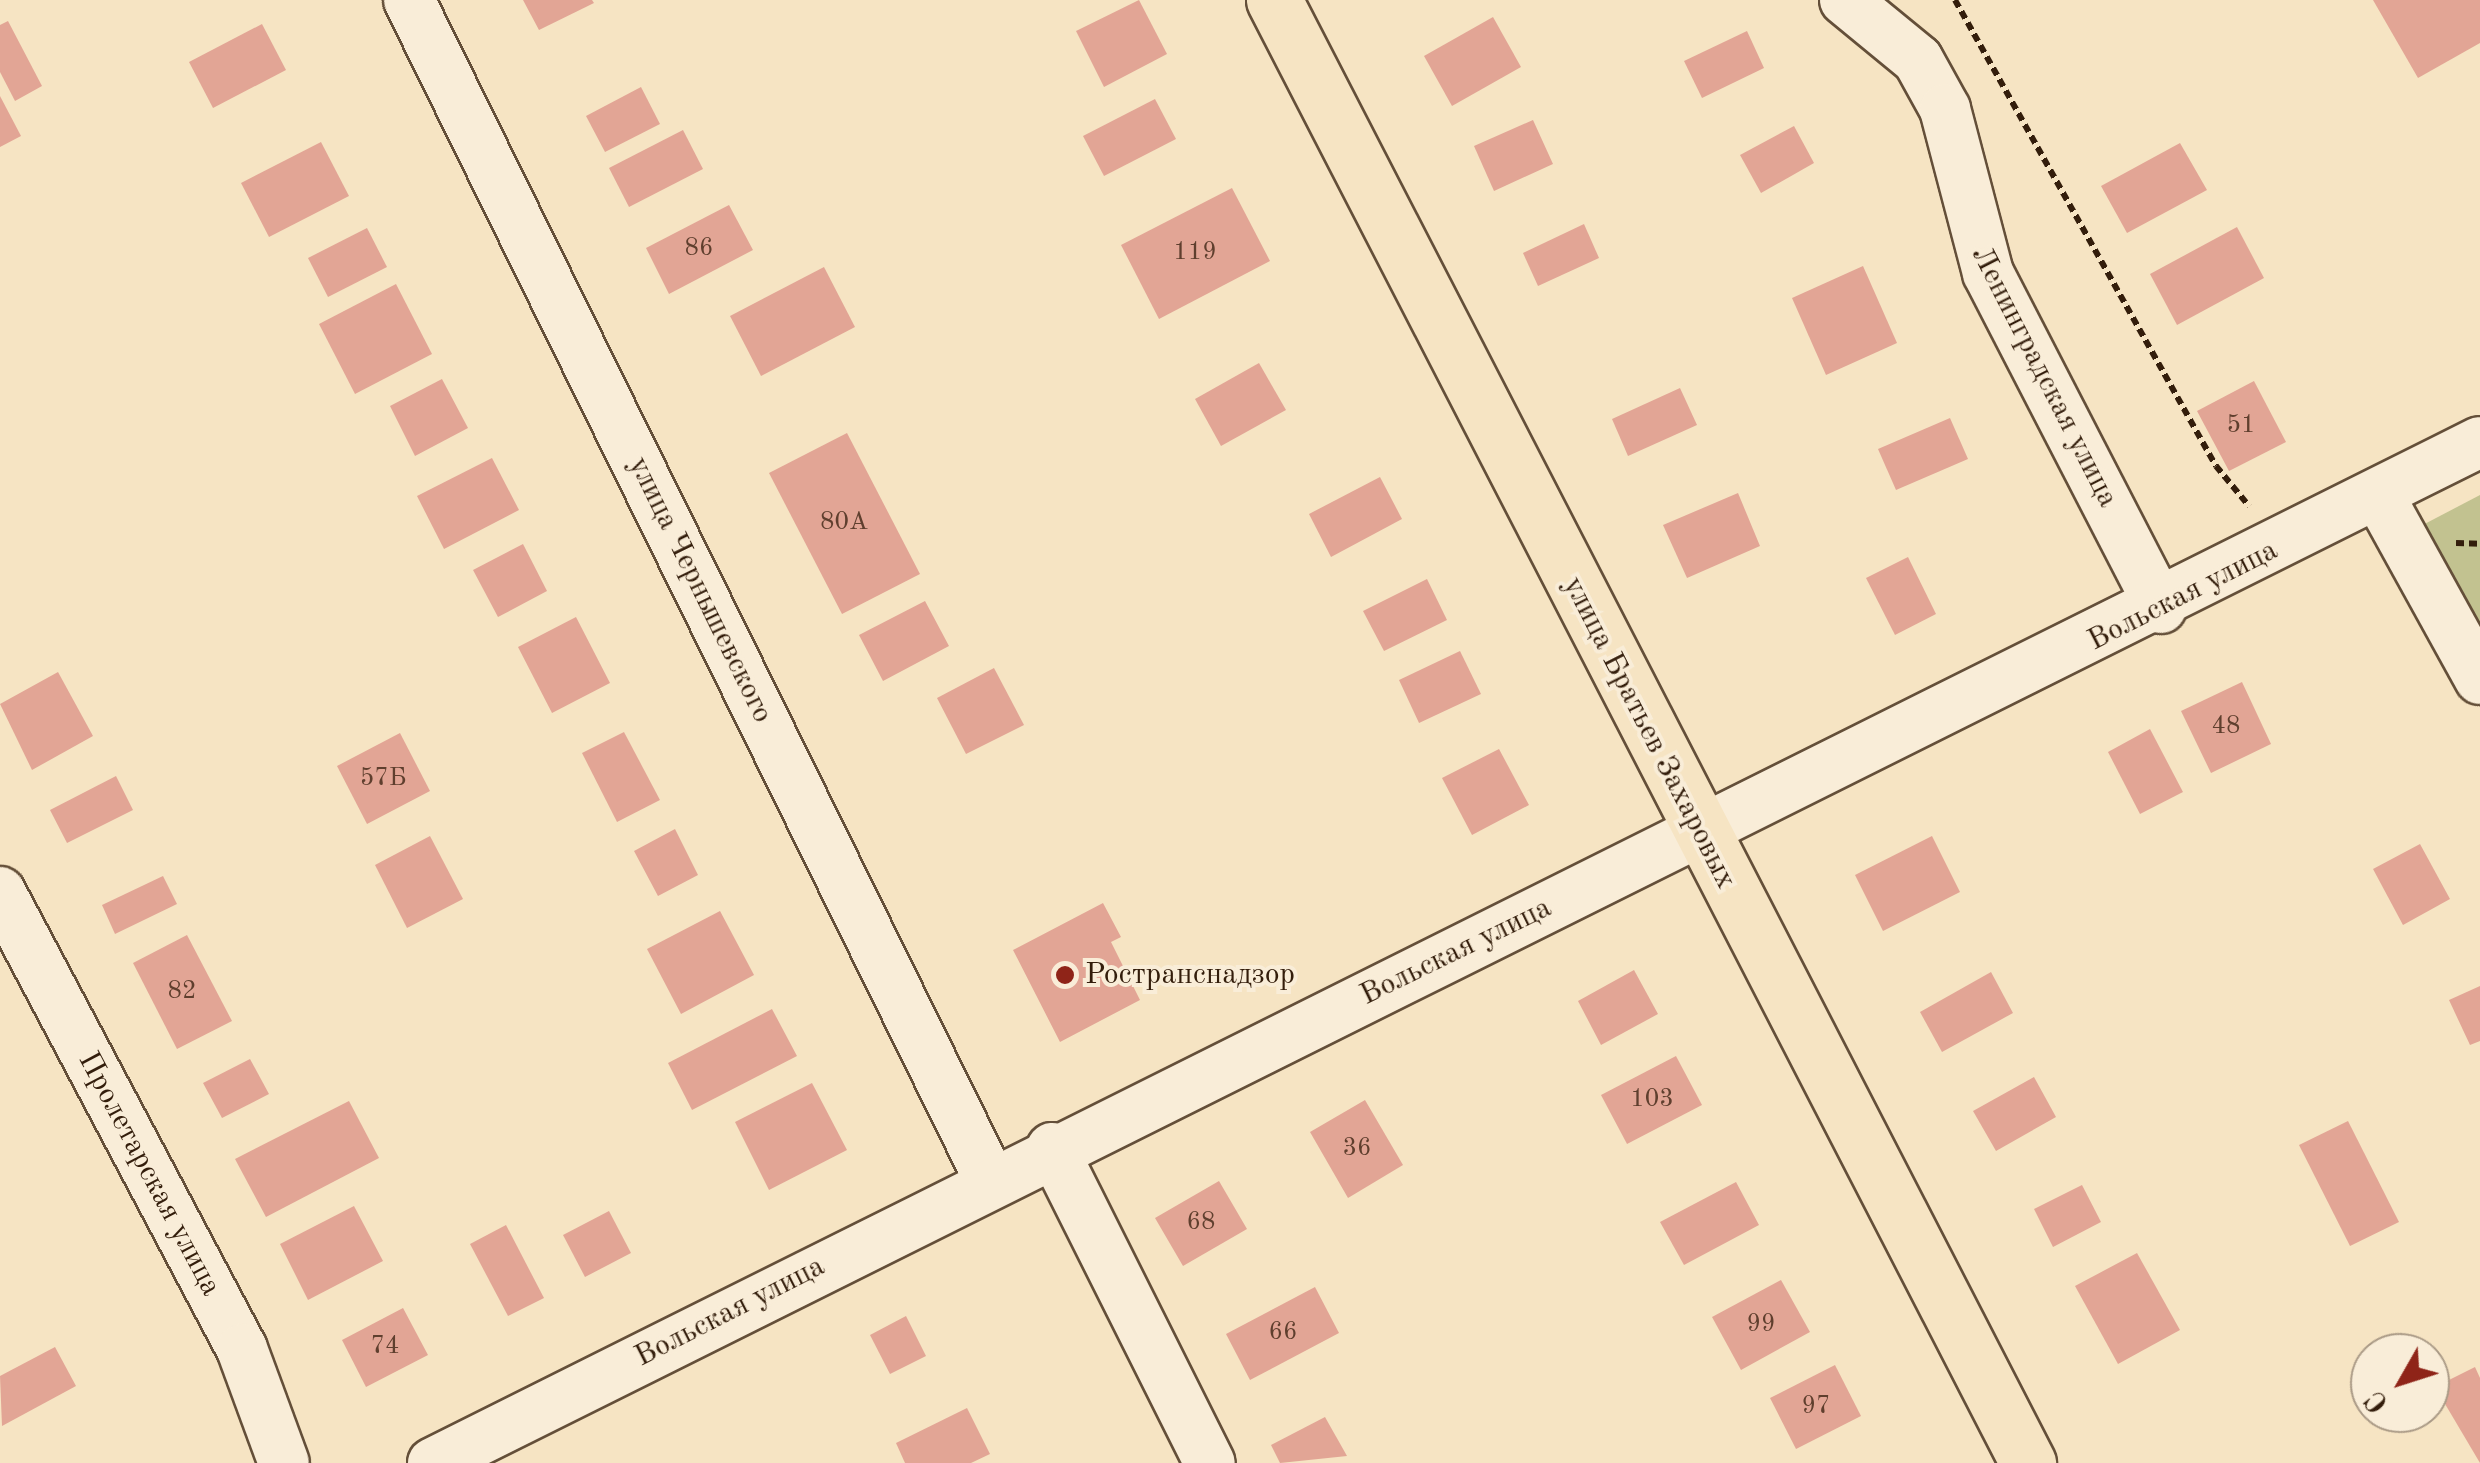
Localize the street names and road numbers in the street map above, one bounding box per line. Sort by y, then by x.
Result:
street label: Ленинградская улица [1963,241,2125,513]
street label: улица Чернышевского [620,451,780,729]
street label: Вольская улица [2082,533,2284,659]
street label: улица Братьев Захаровых [1554,571,1744,895]
street label: Вольская улица [1354,890,1558,1014]
street label: Пролетарская улица [69,1046,229,1302]
street label: Вольская улица [629,1249,831,1375]

